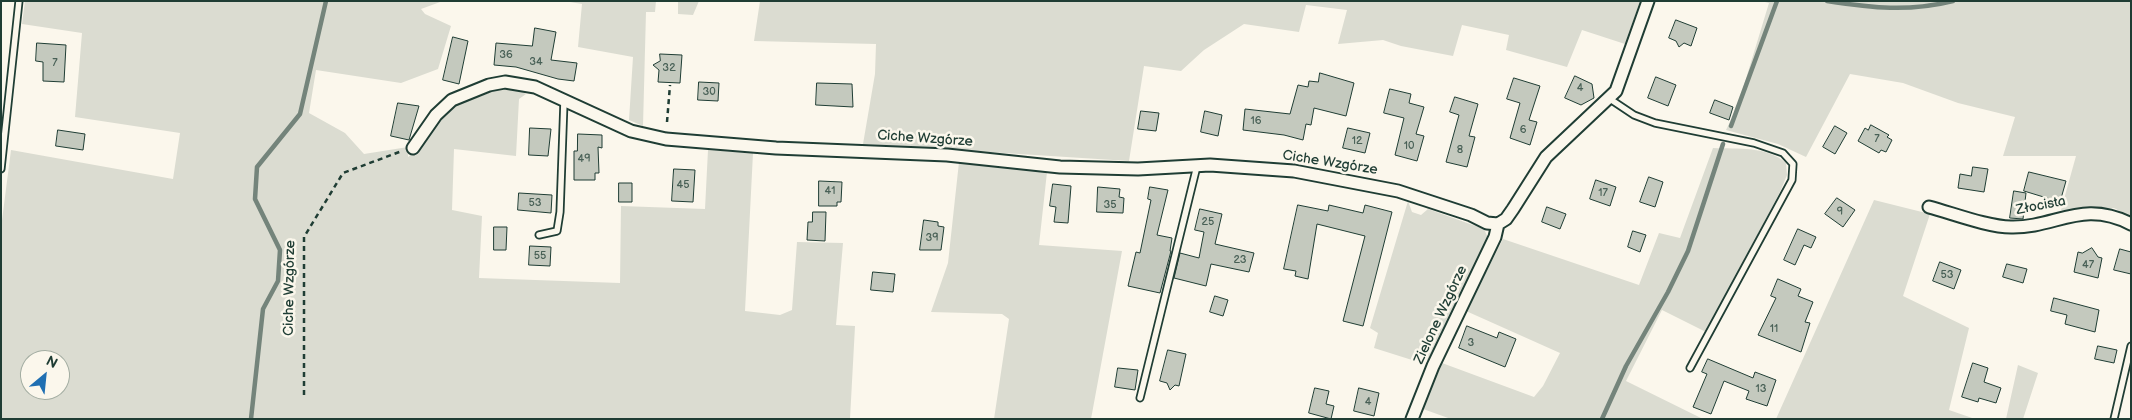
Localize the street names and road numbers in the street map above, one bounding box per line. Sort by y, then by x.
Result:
street label: Ciche Wzgórze [877,127,973,151]
street label: Ciche Wzgórze [1281,147,1379,179]
street label: Złocista [2015,193,2067,219]
street label: Ciche Wzgórze [281,240,299,336]
street label: Zielone Wzgórze [1411,263,1471,367]

